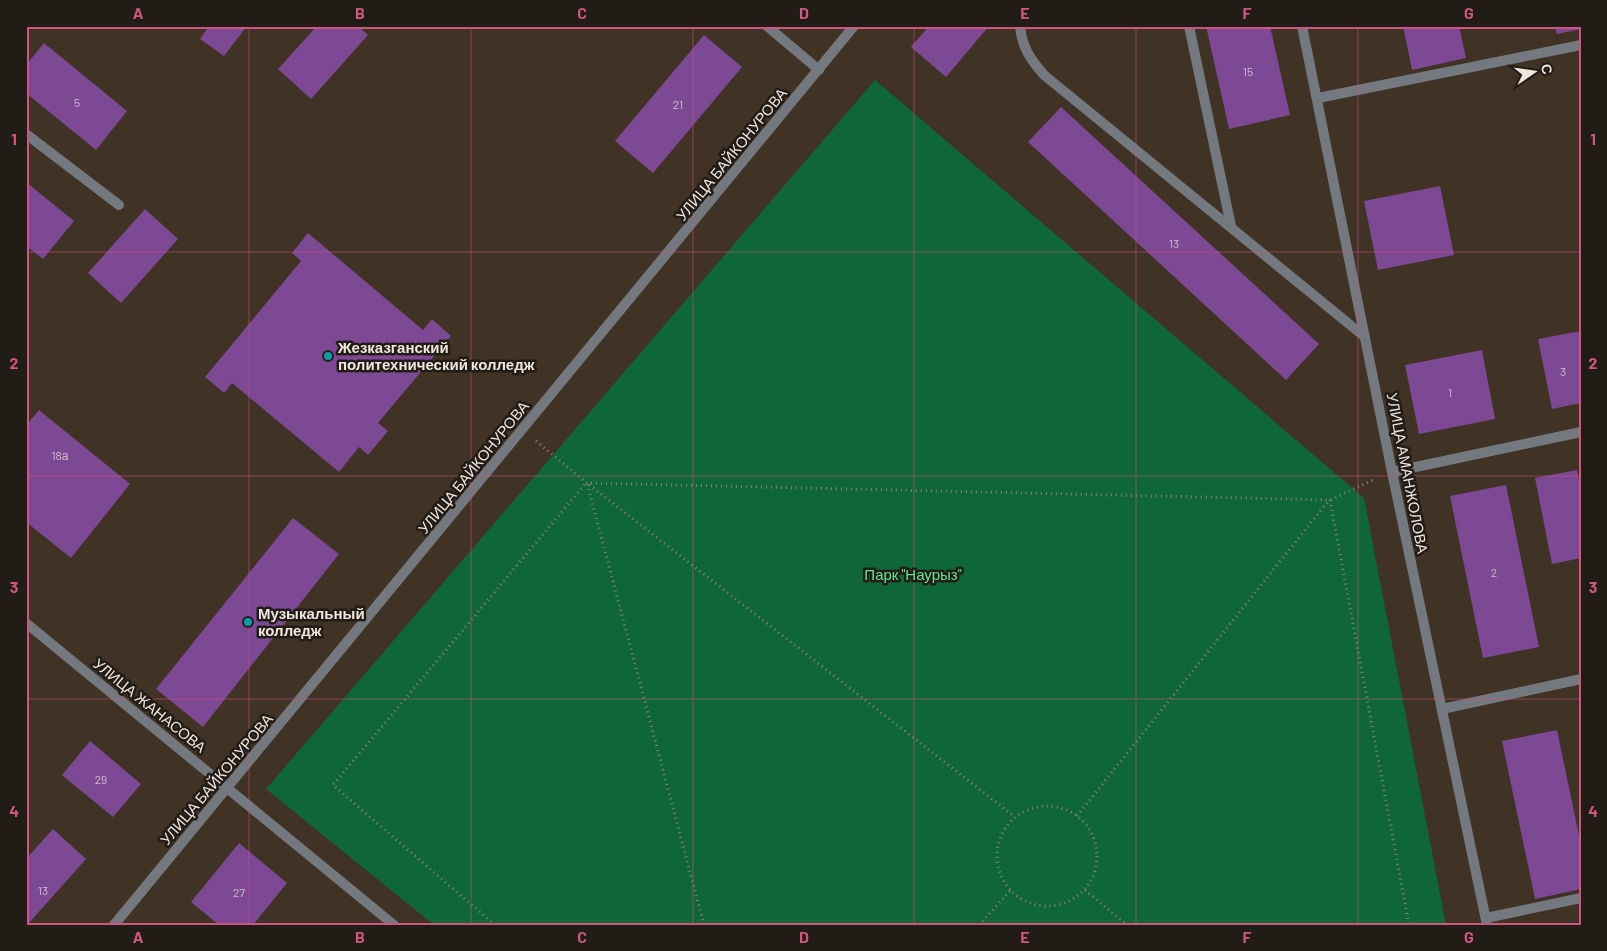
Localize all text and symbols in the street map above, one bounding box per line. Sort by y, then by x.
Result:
text: A [133,3,144,22]
text: B [355,3,365,22]
text: C [577,3,587,22]
text: D [799,3,809,22]
text: E [1020,3,1030,22]
text: F [1243,3,1252,22]
text: G [1464,3,1474,22]
north arrow [1510,48,1560,98]
text: С [1538,62,1557,76]
house number: 15 [1243,64,1253,78]
street label: УЛИЦА БАЙКОНУРОВА [672,84,790,224]
house number: 5 [74,95,80,109]
house number: 21 [673,97,683,111]
text: 1 [11,129,17,148]
text: 1 [1590,129,1596,148]
house number: 13 [1169,236,1179,250]
place label: Жезказганский политехнический колледж [337,338,535,373]
marker: Жезказганский политехнический колледж [322,350,334,362]
text: 2 [10,353,19,372]
text: 2 [1589,353,1598,372]
house number: 3 [1560,364,1566,378]
house number: 1 [1448,385,1452,399]
street label: УЛИЦА АМАНЖОЛОВА [1384,391,1432,555]
street label: УЛИЦА БАЙКОНУРОВА [414,397,532,537]
house number: 18а [51,448,69,462]
park label: Парк "Наурыз" [864,565,962,583]
house number: 2 [1491,565,1497,579]
text: 3 [10,577,18,596]
text: 3 [1589,577,1597,596]
place label: Музыкальный колледж [258,604,365,639]
marker: Музыкальный колледж [242,616,254,628]
street label: УЛИЦА ЖАНАСОВА [90,654,210,756]
street label: УЛИЦА БАЙКОНУРОВА [156,710,276,848]
house number: 29 [95,772,107,786]
text: 4 [9,801,19,820]
text: 4 [1588,801,1598,820]
house number: 13 [38,883,48,897]
house number: 27 [233,885,245,899]
text: A [133,927,144,946]
text: B [355,927,365,946]
text: C [577,927,587,946]
text: D [799,927,809,946]
text: E [1020,927,1030,946]
text: F [1243,927,1252,946]
text: G [1464,927,1474,946]

